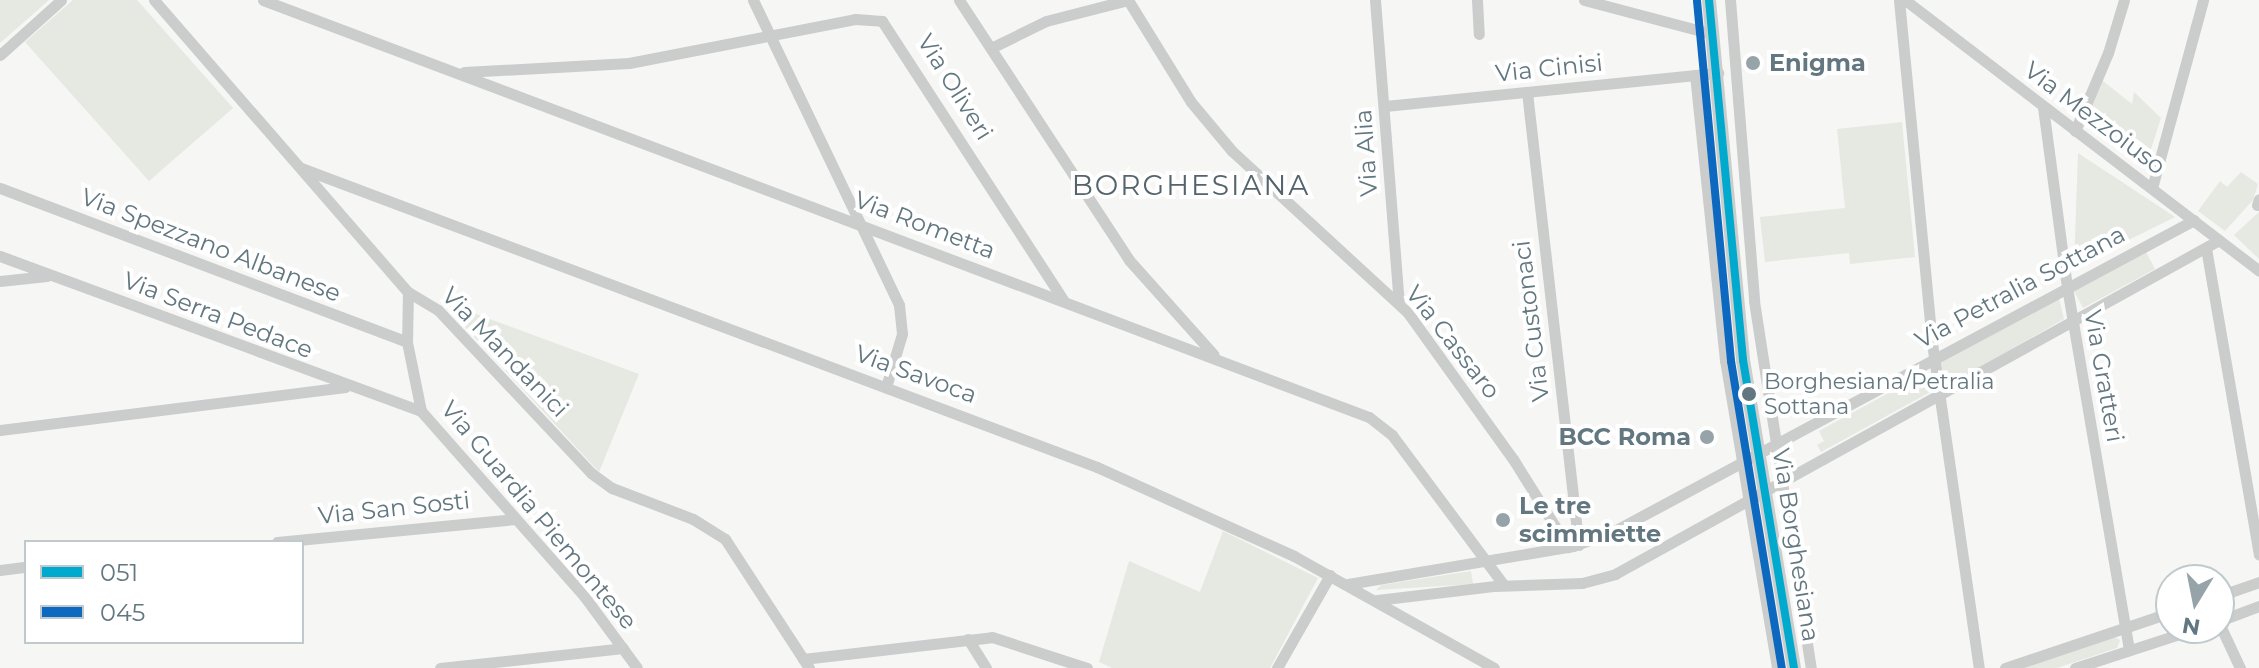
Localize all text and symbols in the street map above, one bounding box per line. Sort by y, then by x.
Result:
street label: Via Oliveri [911,29,999,145]
street label: Via Cinisi [1494,48,1604,88]
place label: Enigma [1769,49,1866,77]
marker: Enigma [1744,54,1762,72]
street label: Via Mezzoiuso [2019,56,2171,180]
street label: Via Alia [1349,108,1383,198]
district label: BORGHESIANA [1072,168,1310,202]
street label: Via Spezzano Albanese [77,182,345,308]
street label: Via Rometta [851,185,999,265]
street label: Via Petralia Sottana [1910,219,2130,355]
street label: Via Custonaci [1507,239,1555,403]
street label: Via Serra Pedace [119,266,317,364]
street label: Via Cassaro [1400,279,1506,405]
street label: Via Mandanici [436,281,574,423]
street label: Via Gratteri [2078,308,2130,444]
street label: Via Savoca [851,339,981,409]
place label: Borghesiana/Petralia Sottana [1764,368,1994,420]
marker: Borghesiana/Petralia Sottana [1741,386,1757,402]
street label: Via Guardia Piemontese [435,395,643,635]
place label: BCC Roma [1558,423,1691,451]
marker: BCC Roma [1698,428,1716,446]
street label: Via Borghesiana [1766,446,1826,644]
street label: Via San Sosti [317,486,471,530]
place label: Le tre scimmiette [1519,492,1661,548]
marker: Le tre scimmiette [1494,511,1512,529]
legend [24,540,304,644]
text: 051 [100,558,138,587]
north arrow [2155,564,2235,644]
text: 045 [100,598,145,627]
text: N [2180,611,2202,641]

